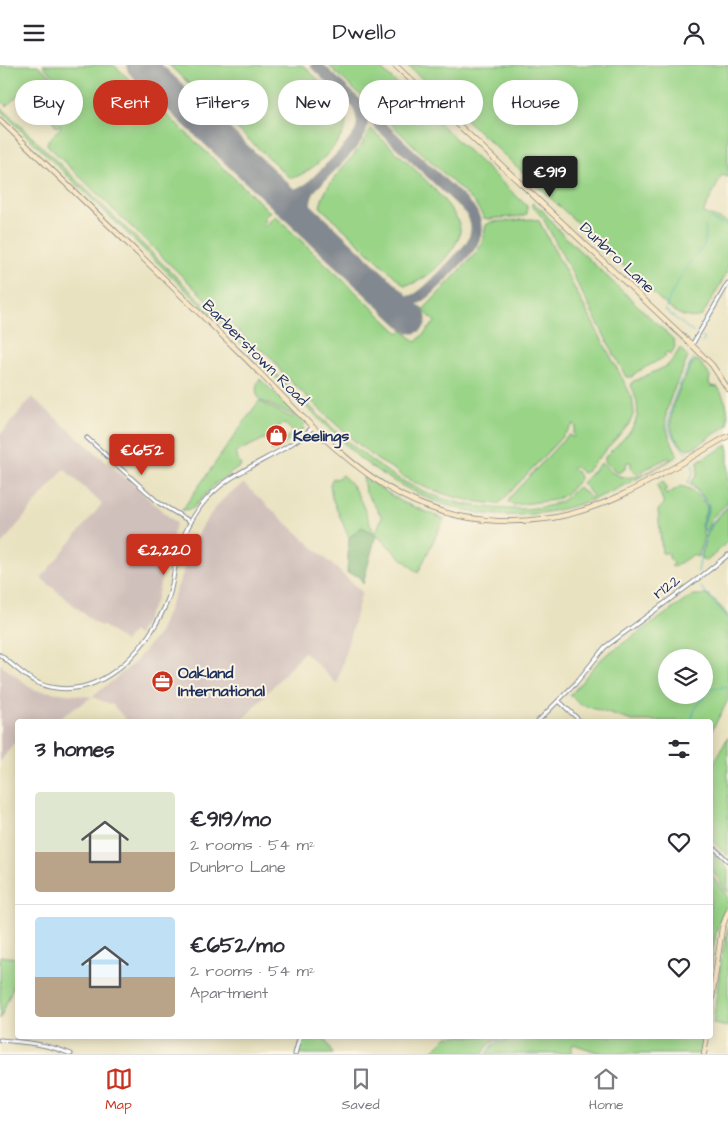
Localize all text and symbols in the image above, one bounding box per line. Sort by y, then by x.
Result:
text: Dwello [332,17,396,48]
icon: menu [20,19,48,47]
icon: person [680,19,708,47]
chip: Buy [15,80,83,125]
chip: Rent [93,80,168,125]
chip: Filters [178,80,268,125]
chip: New [278,80,349,125]
chip: Apartment [359,80,483,125]
chip: House [493,80,578,125]
pin: €919 [520,155,580,198]
text: €919 [534,161,566,183]
street label: Dunbro Lane [575,217,660,299]
street label: Barberstown Road [197,295,313,411]
shop icon: Keelings [265,423,289,447]
place label: Keelings [293,425,349,449]
pin: €652 [112,433,172,476]
text: €652 [120,439,164,461]
pin: €2,220 [123,533,205,576]
text: €2,220 [137,539,191,561]
street label: r122 [648,569,685,604]
map controls [658,649,713,704]
button: layers [658,649,713,704]
place label: Oakland International [178,662,266,702]
office icon: Oakland International [150,669,174,693]
text: 3 homes [35,735,115,764]
icon: filters [665,735,693,763]
text: €919/mo [190,805,271,834]
icon: home [75,812,135,872]
icon: heart [665,828,693,856]
text: 2 rooms · 54 m² [190,834,315,856]
text: Dunbro Lane [190,856,286,878]
text: €652/mo [190,931,284,960]
icon: home [75,937,135,997]
icon: heart [665,953,693,981]
text: 2 rooms · 54 m² [190,960,315,982]
text: Apartment [190,982,268,1004]
tab: Map [105,1065,133,1115]
tab: Saved [342,1065,380,1115]
tab: Home [589,1065,623,1115]

